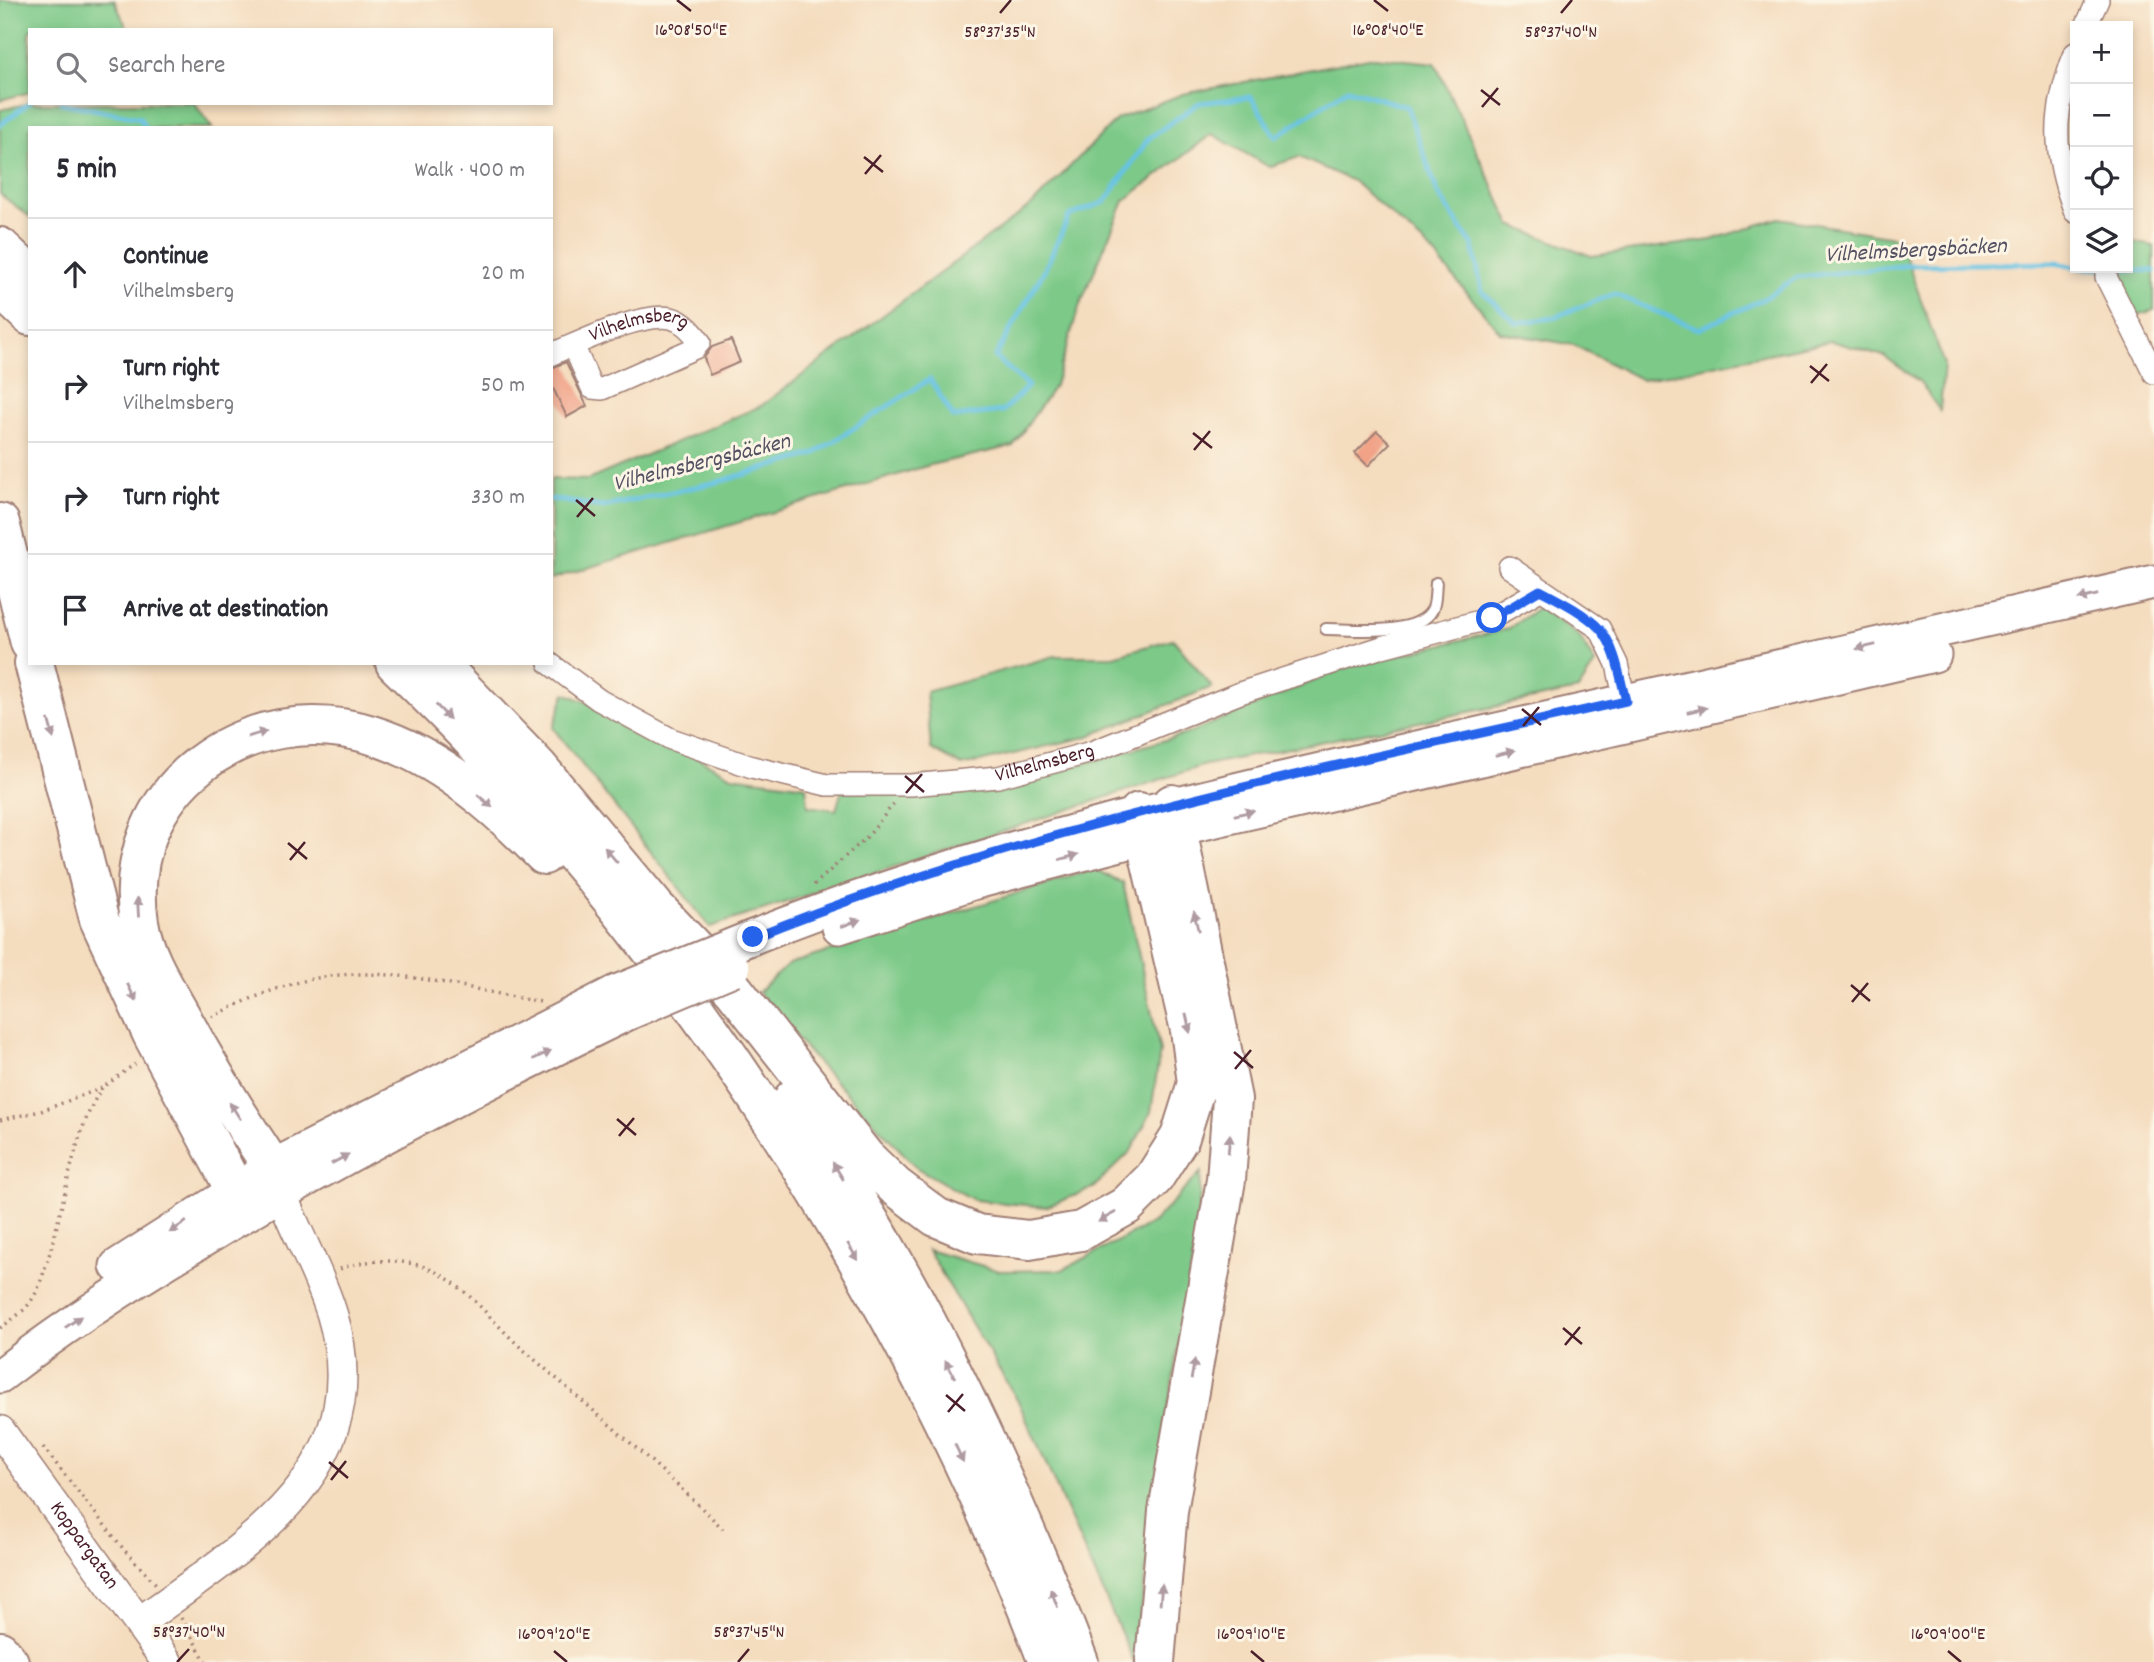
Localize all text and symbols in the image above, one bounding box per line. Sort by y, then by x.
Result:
text: 16°08'50"E [655,19,727,44]
text: 16°08'40"E [1353,19,1423,44]
text: 58°37'35"N [964,21,1036,46]
text: 58°37'40"N [1525,21,1597,46]
map controls [2070,21,2133,273]
button: + [2070,21,2133,84]
search box [28,28,553,105]
icon: search [52,48,90,86]
text: Search here [108,48,226,85]
button: − [2070,84,2133,147]
button: locate [2070,147,2133,210]
text: 5 min [56,150,117,193]
text: Walk · 400 m [415,155,525,188]
button: layers [2070,210,2133,273]
water label: Vilhelmsbergsbäcken [1824,231,2009,273]
text: Continue [123,239,208,276]
icon: ahead [56,255,94,293]
text: 20 m [481,258,525,291]
text: Vilhelmsberg [123,276,234,309]
street label: Vilhelmsberg [585,302,695,351]
text: Turn right [123,351,220,388]
icon: right [56,367,94,405]
text: 50 m [481,370,525,403]
text: Vilhelmsberg [123,388,234,421]
water label: Vilhelmsbergsbäcken [610,426,795,502]
icon: right [56,479,94,517]
text: Turn right [123,480,220,517]
text: 330 m [471,482,525,515]
icon: arrive [56,591,94,629]
text: Arrive at destination [123,592,328,629]
one-way arrow [2076,592,2098,603]
route start [1476,602,1507,633]
one-way arrow [1855,642,1877,653]
one-way arrow [434,703,450,720]
one-way arrow [1686,704,1708,715]
one-way arrow [46,719,57,741]
one-way arrow [246,729,267,739]
street label: Vilhelmsberg [992,737,1098,792]
one-way arrow [1494,747,1516,758]
one-way arrow [476,793,493,808]
one-way arrow [1233,807,1255,818]
one-way arrow [604,846,619,864]
one-way arrow [1058,851,1080,862]
one-way arrow [132,896,143,918]
one-way arrow [1190,910,1201,932]
one-way arrow [841,917,862,928]
route end [737,921,768,952]
one-way arrow [126,983,138,1003]
one-way arrow [1183,1012,1194,1034]
one-way arrow [532,1049,552,1061]
one-way arrow [228,1101,241,1120]
one-way arrow [1224,1133,1235,1155]
one-way arrow [330,1153,349,1165]
one-way arrow [831,1162,844,1181]
one-way arrow [1098,1211,1117,1223]
one-way arrow [168,1220,187,1233]
one-way arrow [846,1242,859,1262]
one-way arrow [64,1315,82,1329]
one-way arrow [1188,1358,1199,1380]
one-way arrow [944,1359,956,1379]
one-way arrow [953,1443,964,1463]
street label: Koppargatan [41,1496,125,1596]
one-way arrow [1156,1583,1167,1605]
one-way arrow [1049,1588,1060,1609]
text: 58°37'40"N [153,1621,225,1646]
text: 58°37'45"N [714,1621,784,1646]
text: 16°09'20"E [518,1623,590,1648]
text: 16°09'10"E [1217,1623,1285,1648]
text: 16°09'00"E [1911,1623,1985,1648]

